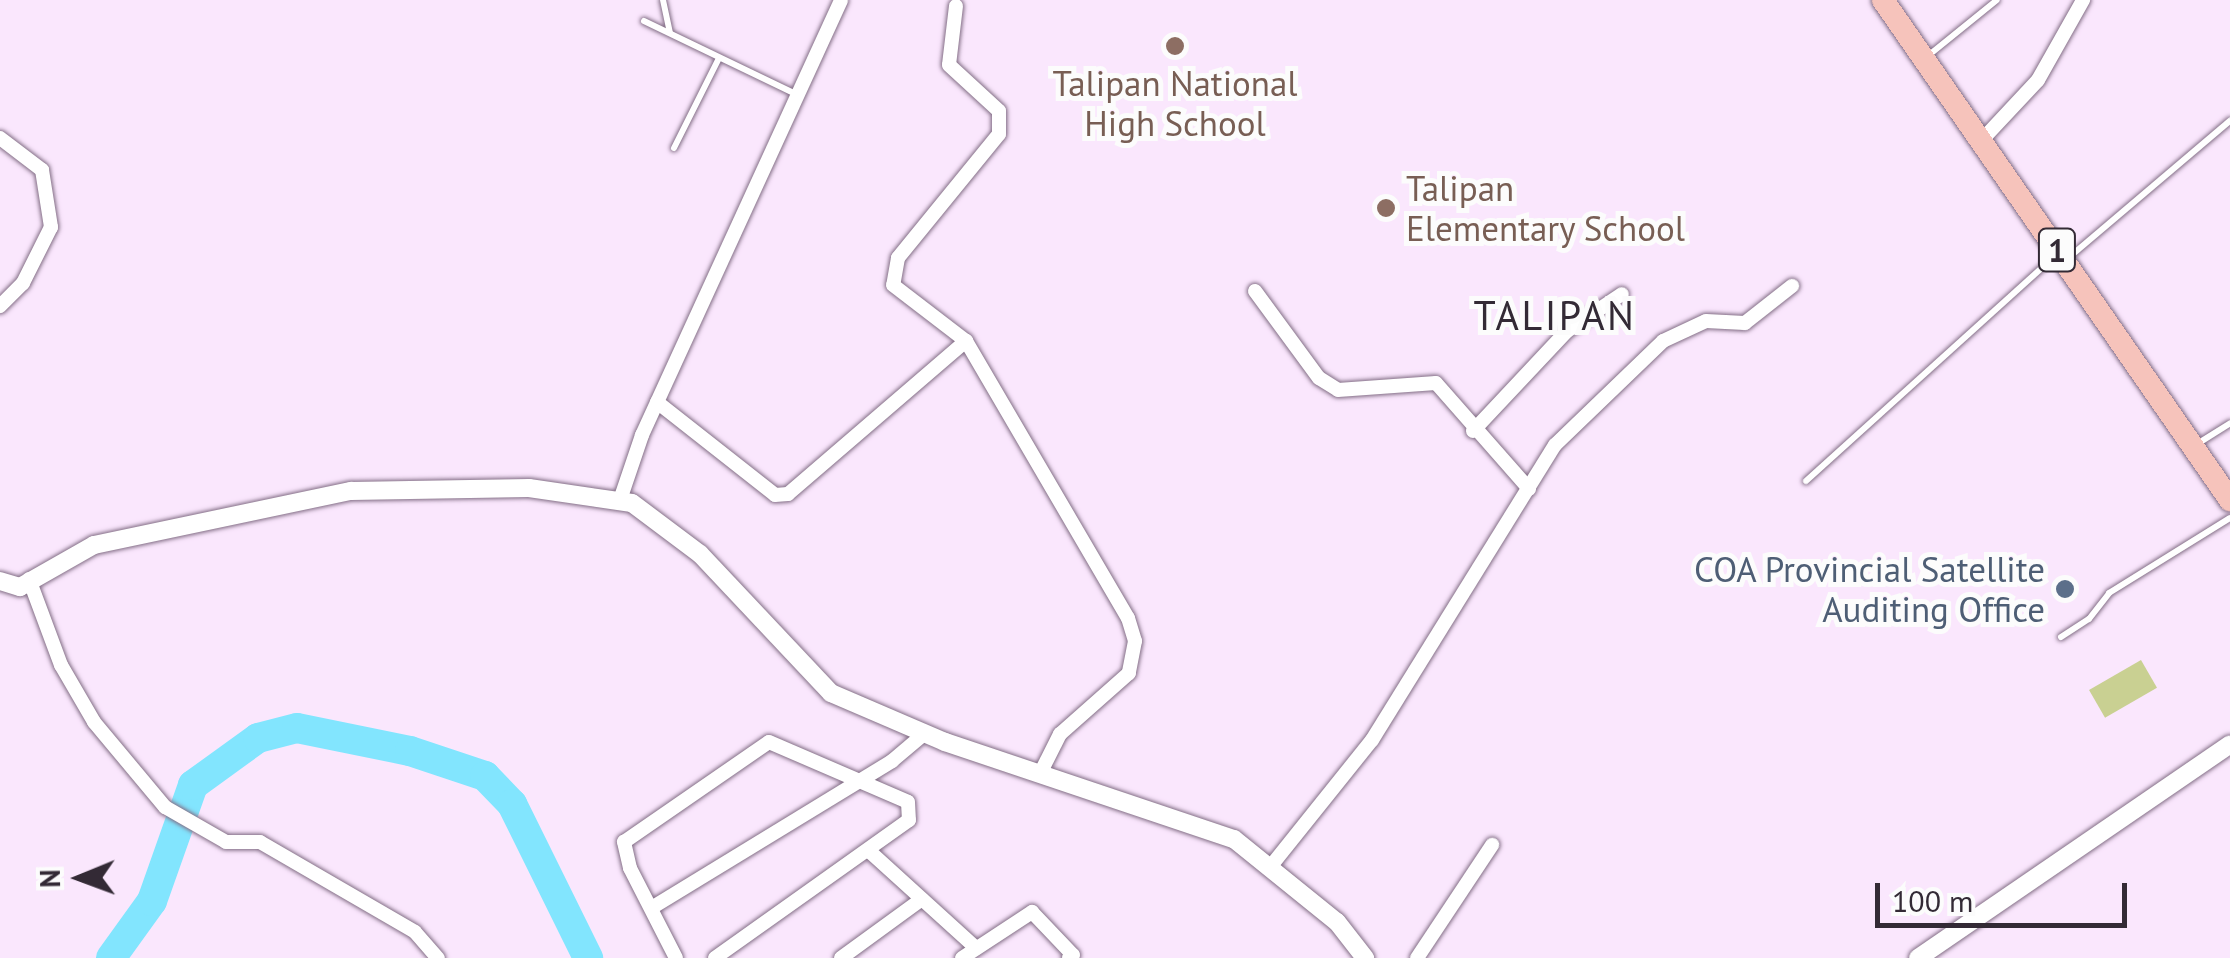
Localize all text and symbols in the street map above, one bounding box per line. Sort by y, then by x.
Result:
marker: Talipan National High School [1164,35,1186,57]
place label: Talipan National High School [1052,62,1298,144]
place label: Talipan Elementary School [1406,167,1686,249]
marker: Talipan Elementary School [1375,197,1397,219]
road number: 1 [2037,223,2077,277]
district label: TALIPAN [1474,291,1636,339]
place label: COA Provincial Satellite Auditing Office [1693,548,2045,630]
marker: COA Provincial Satellite Auditing Office [2054,578,2076,600]
north arrow [30,828,130,928]
scale bar [1880,863,2132,925]
text: N [31,869,68,888]
text: 100 m [1892,881,1973,920]

